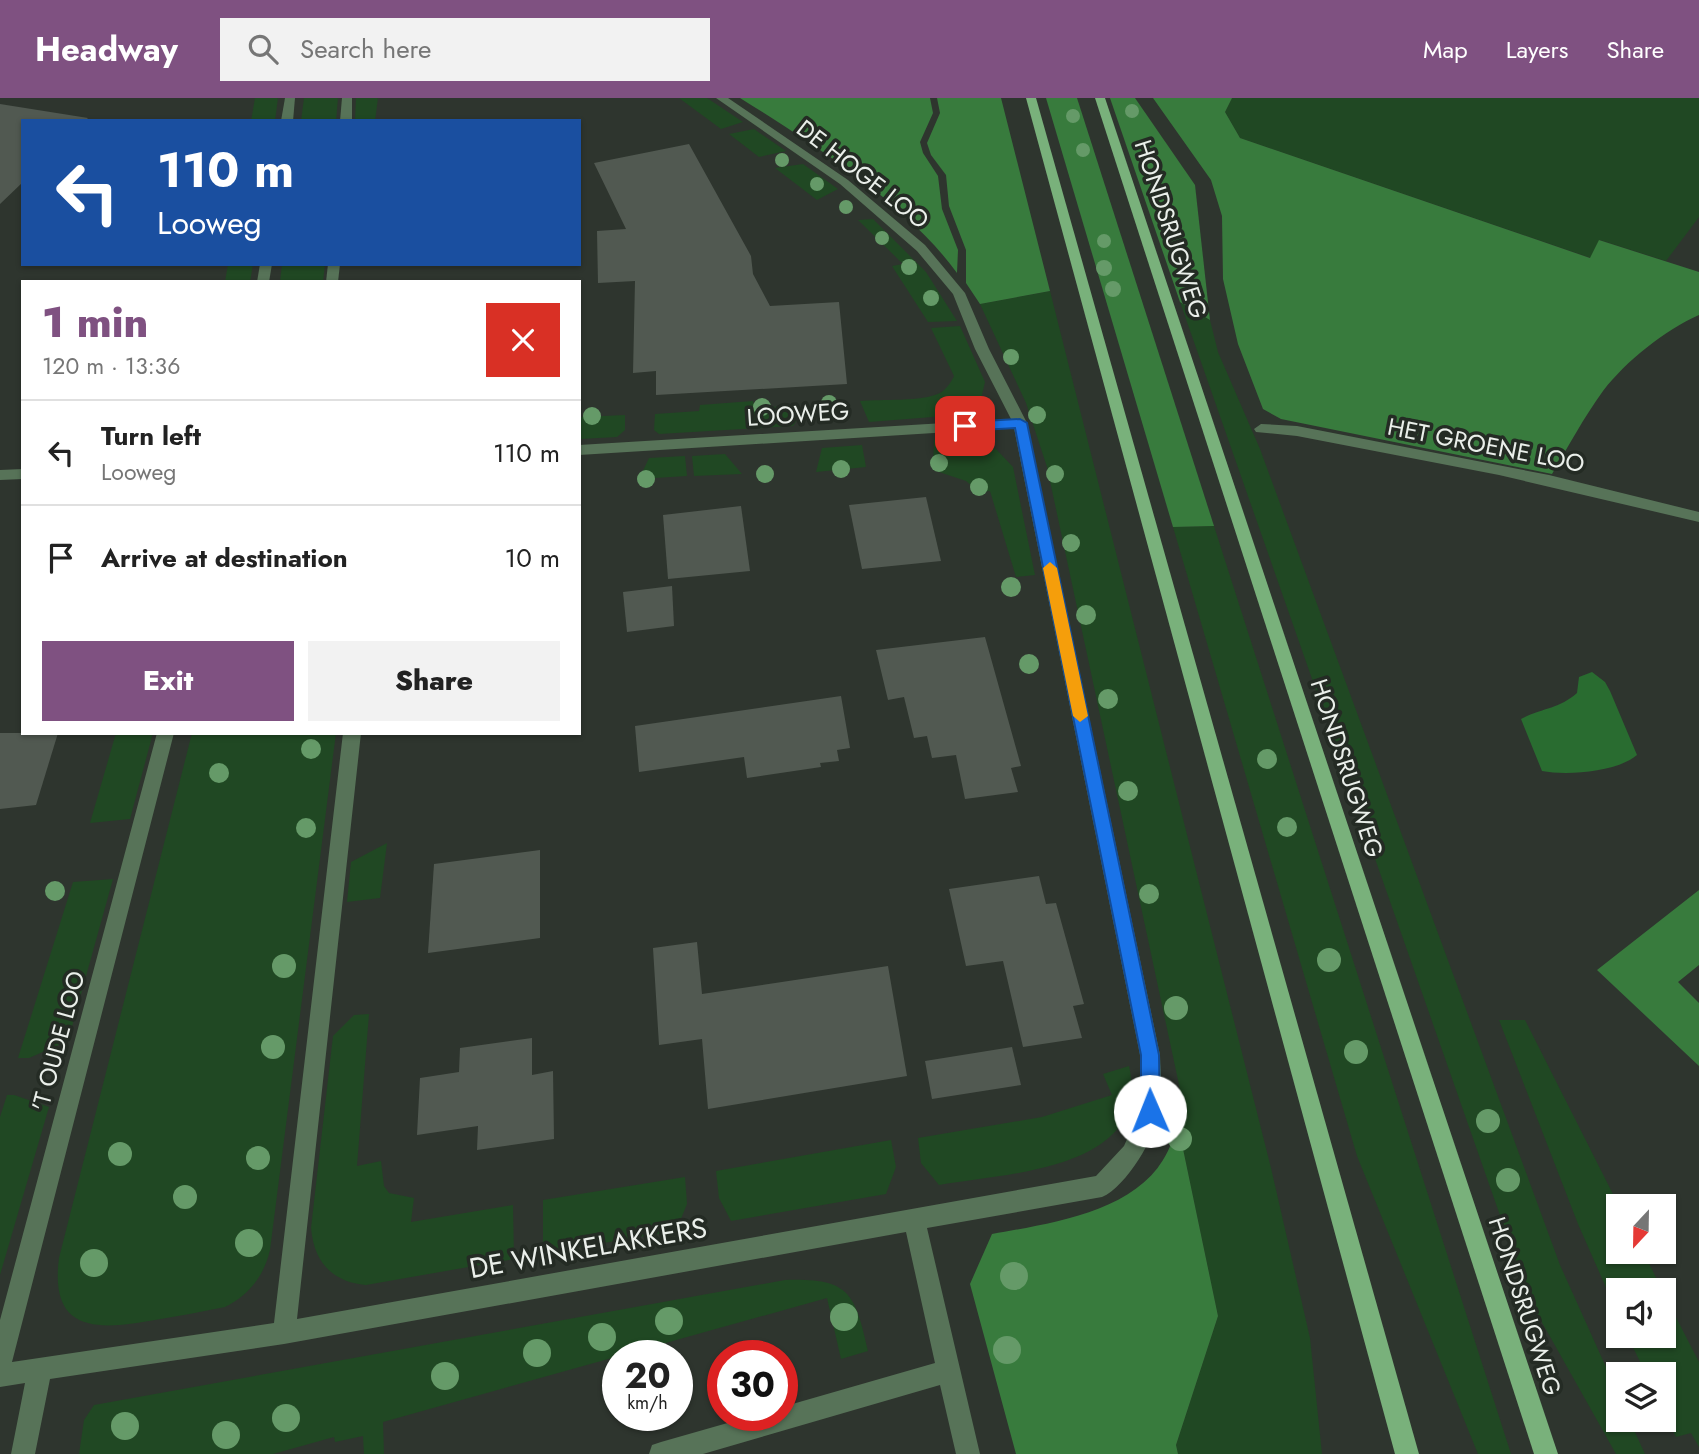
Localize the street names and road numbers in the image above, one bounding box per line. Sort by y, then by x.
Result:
street label: DE HOGE LOO [789,111,937,237]
street label: HONDSRUGWEG [1126,135,1216,323]
street label: LOOWEG [745,393,851,435]
street label: HET GROENE LOO [1385,409,1587,481]
street label: HONDSRUGWEG [1302,674,1392,862]
street label: 'T OUDE LOO [22,967,94,1115]
street label: DE WINKELAKKERS [466,1207,710,1289]
street label: HONDSRUGWEG [1480,1212,1570,1400]

